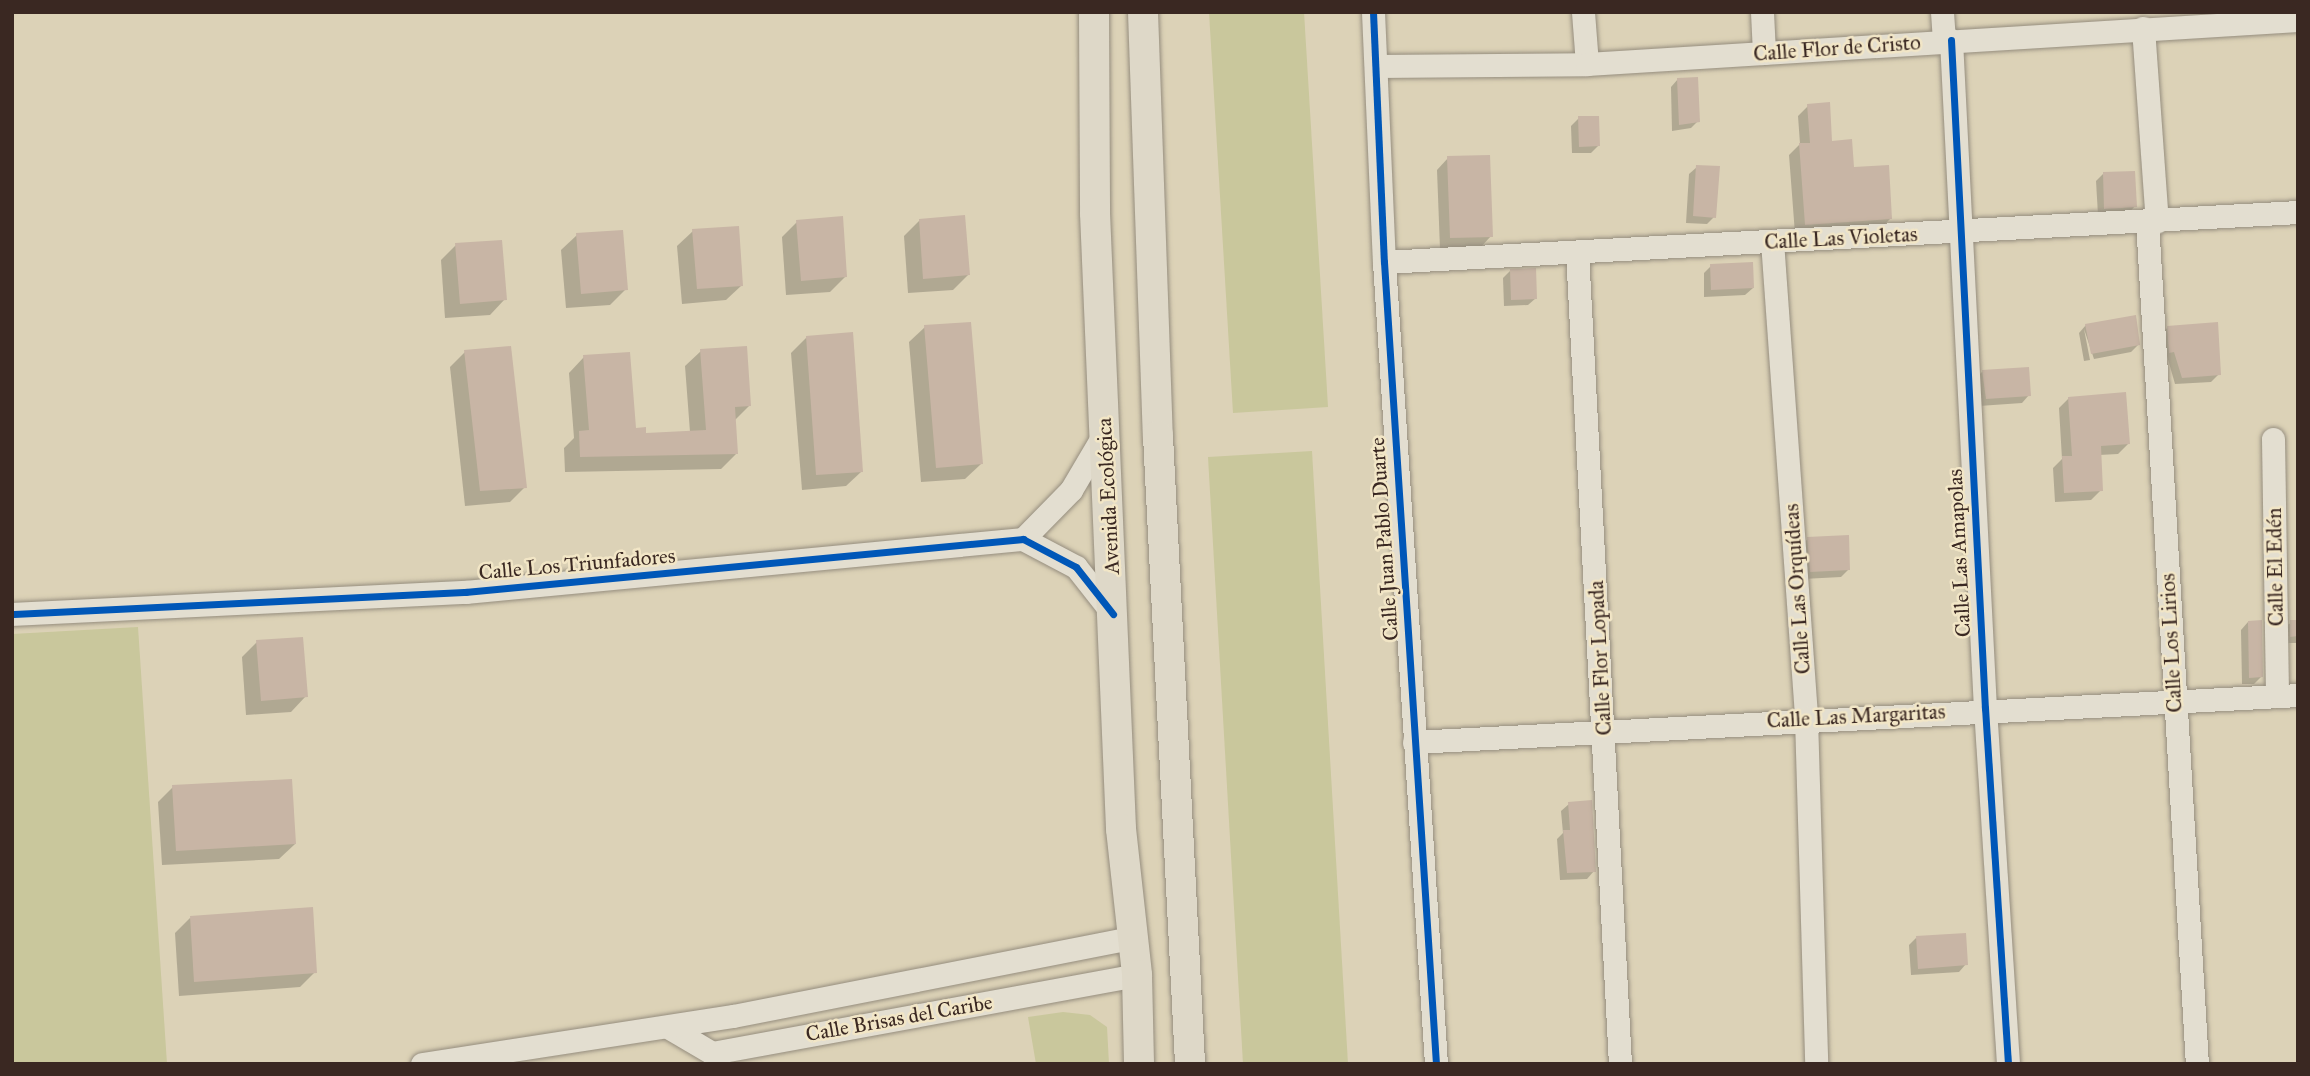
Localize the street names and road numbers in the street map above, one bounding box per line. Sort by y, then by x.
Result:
street label: Calle Flor de Cristo [1752,30,1922,66]
street label: Calle Las Violetas [1764,221,1918,255]
street label: Avenida Ecológica [1091,417,1125,575]
street label: Calle Juan Pablo Duarte [1364,436,1404,642]
street label: Calle Las Amapolas [1942,468,1976,638]
street label: Calle Las Orquídeas [1778,503,1816,675]
street label: Calle El Edén [2261,507,2289,627]
street label: Calle Los Triunfadores [478,543,676,585]
street label: Calle Los Lirios [2155,573,2187,713]
street label: Calle Flor Lopada [1583,580,1617,736]
street label: Calle Las Margaritas [1766,699,1946,733]
street label: Calle Brisas del Caribe [804,989,994,1047]

